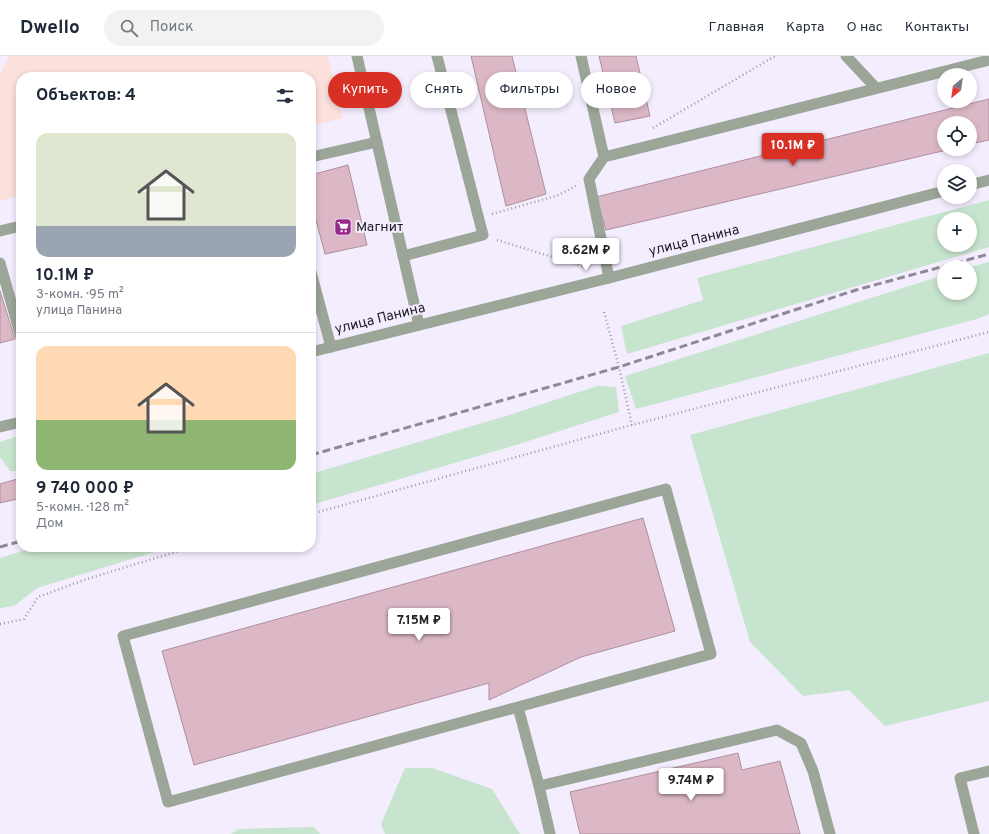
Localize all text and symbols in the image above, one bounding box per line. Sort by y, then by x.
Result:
search box [104,10,384,46]
text: Dwello [20,16,80,40]
icon: search [118,17,140,39]
text: Поиск [150,18,194,37]
text: Главная [709,19,764,36]
text: Карта [786,19,824,36]
text: О нас [846,19,883,36]
text: Контакты [905,19,969,36]
north arrow [937,68,977,108]
map controls [937,68,977,300]
chip: Купить [328,72,402,108]
chip: Снять [410,72,477,108]
chip: Фильтры [485,72,573,108]
chip: Новое [581,72,651,108]
text: Объектов: 4 [36,85,136,107]
icon: filters [274,85,296,107]
button: locate [937,116,977,156]
pin: 10.1M ₽ [756,133,830,167]
text: 10.1M ₽ [771,138,815,154]
icon: home [130,159,202,231]
button: layers [937,164,977,204]
button: + [937,212,977,252]
supermarket icon: Магнит [333,217,353,237]
place label: Магнит [356,219,403,236]
street label: улица Панина [647,222,741,260]
pin: 8.62M ₽ [549,238,623,272]
text: 8.62M ₽ [561,243,611,259]
button: − [937,260,977,300]
text: 10.1M ₽ [36,265,94,287]
text: 3-комн. · 95 m² [36,287,124,303]
street label: улица Панина [333,300,427,338]
text: улица Панина [36,303,122,319]
icon: home [130,372,202,444]
text: 9 740 000 ₽ [36,478,134,500]
text: 5-комн. · 128 m² [36,500,129,516]
text: Дом [36,516,63,532]
pin: 7.15M ₽ [382,608,456,642]
text: 7.15M ₽ [397,613,441,629]
pin: 9.74M ₽ [654,768,728,802]
text: 9.74M ₽ [668,773,714,789]

